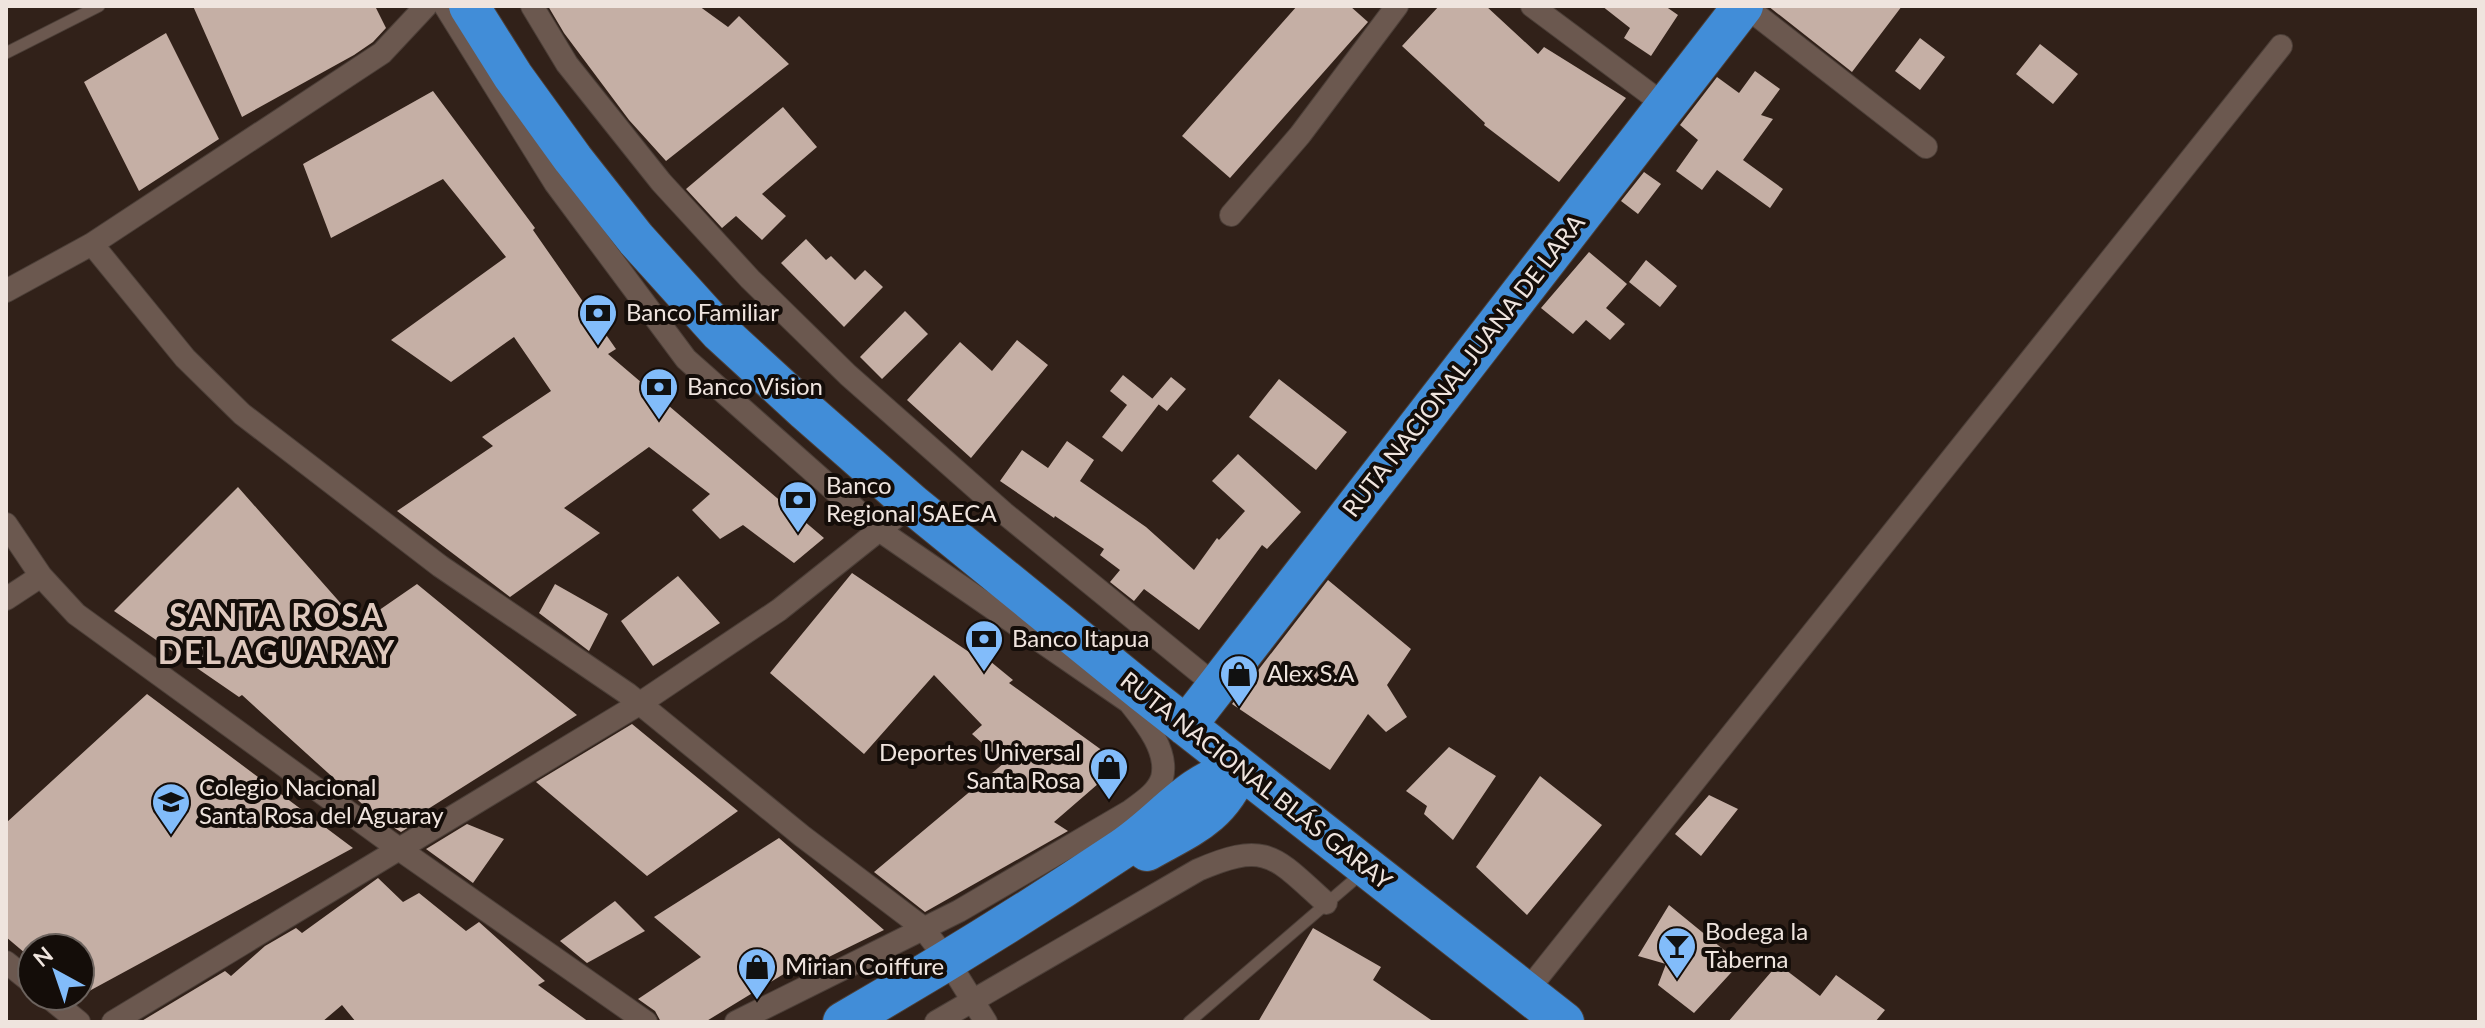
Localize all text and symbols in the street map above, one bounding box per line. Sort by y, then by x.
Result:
street label: RUTA NACIONAL JUANA DE LARA [1336,207,1590,522]
bank icon: Banco Familiar [577,292,619,347]
place label: Banco Familiar [626,297,779,326]
bank icon: Banco Vision [638,366,680,421]
place label: Banco Vision [687,371,823,400]
place label: Banco Regional SAECA [826,470,997,527]
bank icon: Banco Regional SAECA [777,479,819,534]
district label: SANTA ROSA DEL AGUARAY [158,595,396,671]
bank icon: Banco Itapua [963,618,1005,673]
place label: Banco Itapua [1012,623,1149,652]
shop icon: Alex S.A [1218,653,1260,708]
place label: Alex S.A [1267,658,1355,687]
street label: RUTA NACIONAL BLÁS GARAY [1115,665,1398,895]
place label: Deportes Universal Santa Rosa [879,737,1081,794]
shop icon: Deportes Universal Santa Rosa [1088,746,1130,801]
place label: Colegio Nacional Santa Rosa del Aguaray [199,772,444,829]
school or university icon: Colegio Nacional Santa Rosa del Aguaray [150,781,192,836]
place label: Bodega la Taberna [1705,916,1808,973]
bar icon: Bodega la Taberna [1656,925,1698,980]
north arrow [16,932,96,1012]
text: N [28,941,58,972]
shop icon: Mirian Coiffure [736,946,778,1001]
place label: Mirian Coiffure [785,951,944,980]

